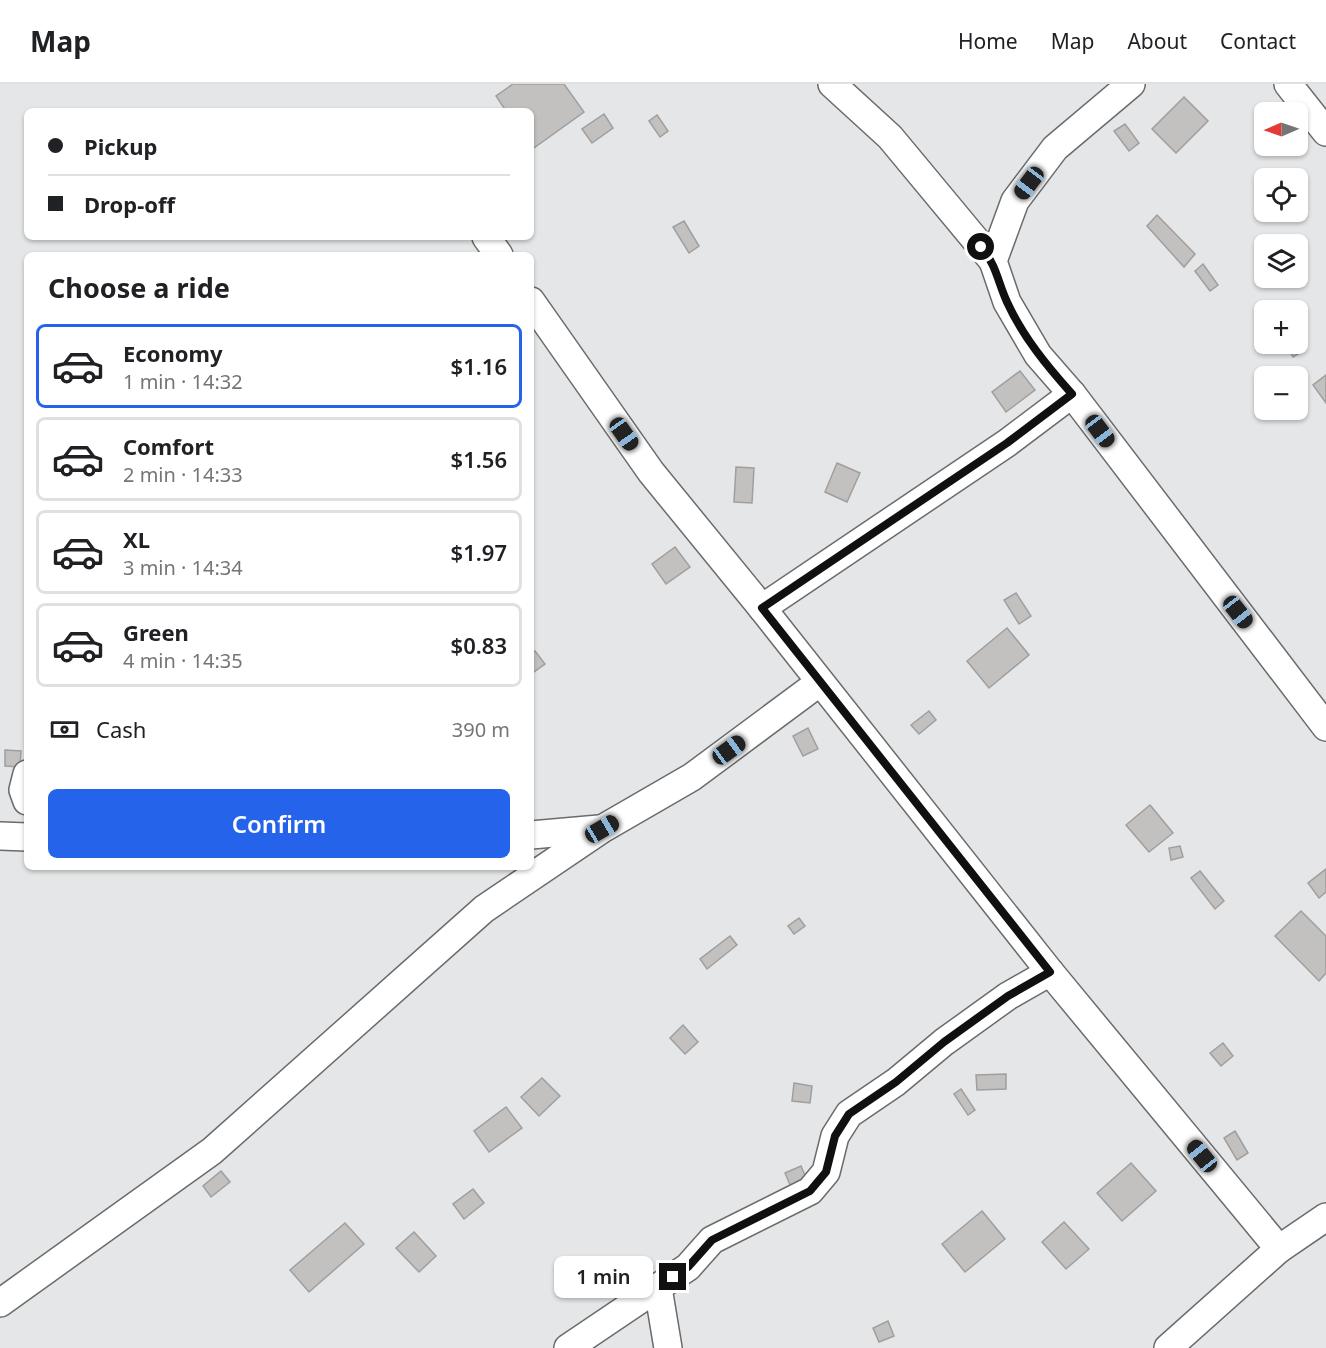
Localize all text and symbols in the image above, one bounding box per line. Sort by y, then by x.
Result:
text: Map [30,22,91,60]
text: Home [958,27,1018,55]
text: Map [1051,27,1094,55]
text: About [1127,27,1187,55]
text: Contact [1220,27,1296,55]
north arrow [1254,102,1308,156]
map controls [1254,102,1308,420]
text: Pickup [84,131,157,161]
car [1011,163,1047,203]
button: locate [1254,168,1308,222]
text: Drop-off [84,189,175,219]
route start [967,233,994,260]
button: layers [1254,234,1308,288]
text: Choose a ride [48,269,230,306]
button: + [1254,300,1308,354]
text: Economy [123,338,222,368]
icon: car [51,339,105,393]
text: $1.16 [451,351,507,381]
button: − [1254,366,1308,420]
text: 1 min · 14:32 [123,368,243,395]
car [1082,411,1118,451]
car [606,414,642,454]
text: Comfort [123,431,214,461]
icon: car [51,432,105,486]
text: $1.56 [451,444,507,474]
text: 2 min · 14:33 [123,461,243,488]
text: XL [123,524,150,554]
icon: car [51,525,105,579]
text: $1.97 [451,537,507,567]
text: 3 min · 14:34 [123,554,243,581]
car [1220,592,1256,632]
text: Green [123,617,189,647]
icon: car [51,618,105,672]
text: $0.83 [451,630,507,660]
text: 4 min · 14:35 [123,647,243,674]
icon: cash [48,713,81,746]
text: Cash [96,714,146,744]
text: 390 m [452,716,510,743]
car [709,732,749,768]
button: Confirm [48,789,510,858]
car [582,812,622,846]
car [1184,1136,1220,1176]
callout: 1 min [553,1256,652,1298]
text: 1 min [576,1263,631,1290]
route end [659,1263,686,1290]

